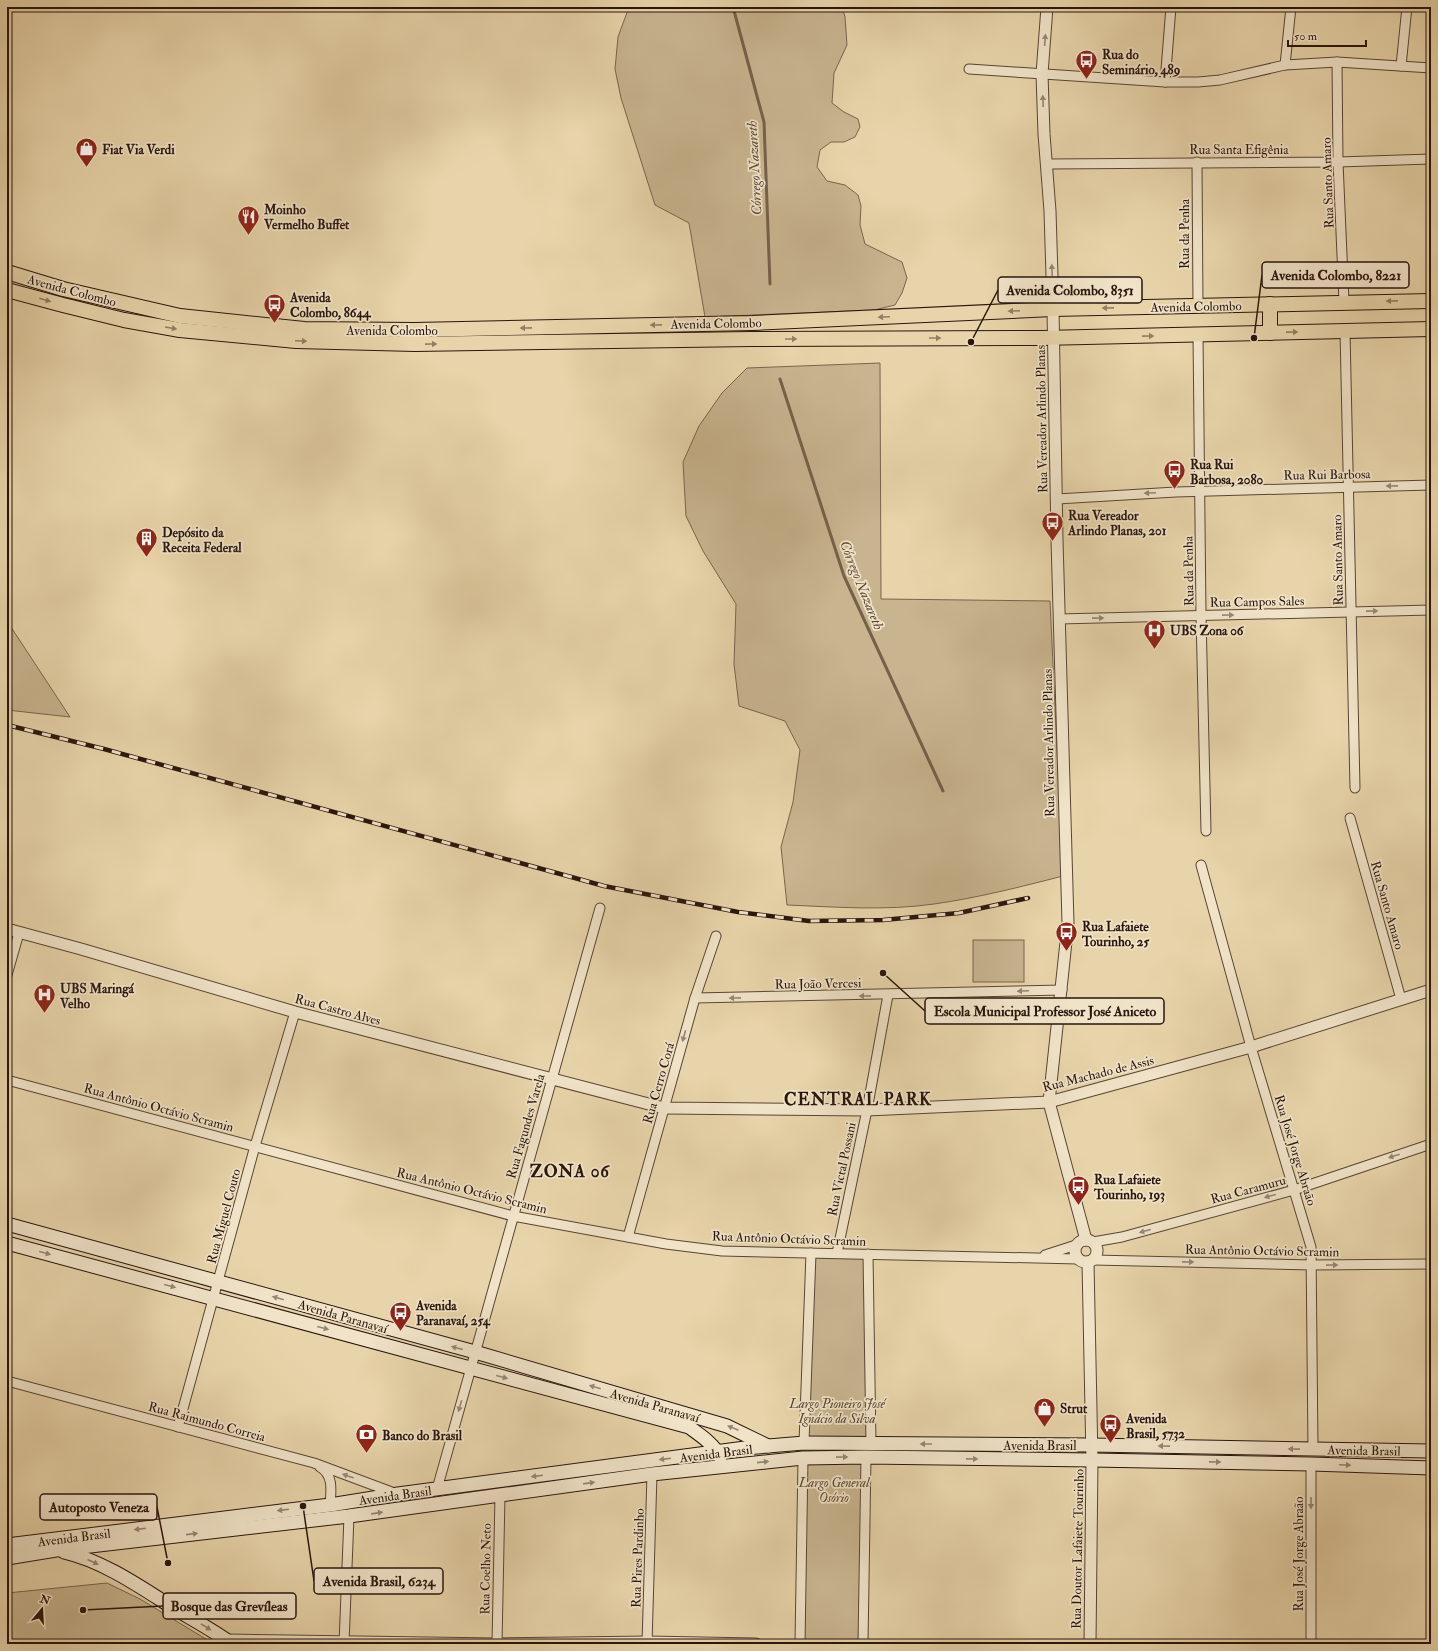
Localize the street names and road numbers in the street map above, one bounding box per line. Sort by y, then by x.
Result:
street label: Rua Santo Amaro [1318,137,1338,229]
street label: Rua Santa Efigênia [1189,142,1289,158]
street label: Rua da Penha [1177,198,1193,269]
street label: Avenida Colombo [25,271,118,311]
street label: Avenida Colombo [1149,298,1242,316]
street label: Avenida Colombo [669,315,762,333]
street label: Avenida Colombo [345,323,438,339]
street label: Rua Vereador Arlindo Planas [1033,344,1051,493]
street label: Rua Rui Barbosa [1283,466,1371,484]
street label: Rua Santo Amaro [1329,514,1347,606]
street label: Rua da Penha [1180,535,1198,606]
street label: Rua Campos Sales [1210,593,1305,612]
street label: Rua Vereador Arlindo Planas [1040,668,1058,817]
street label: Rua Santo Amaro [1367,859,1407,951]
street label: Rua João Vercesi [775,975,862,993]
street label: Rua Castro Alves [293,991,383,1029]
street label: Rua Cerro Corá [640,1040,678,1126]
street label: Rua Machado de Assis [1041,1052,1156,1096]
street label: Rua Fagundes Varela [503,1071,549,1181]
street label: Rua Antônio Octávio Scramin [82,1080,236,1136]
street label: Rua José Jorge Abraão [1271,1093,1319,1208]
street label: Rua Victal Possani [824,1120,860,1217]
street label: Rua Antônio Octávio Scramin [395,1165,549,1217]
street label: Rua Miguel Couto [204,1167,244,1265]
street label: Rua Caramuru [1209,1172,1288,1208]
street label: Rua Antônio Octávio Scramin [711,1228,867,1250]
street label: Rua Antônio Octávio Scramin [1185,1242,1340,1260]
street label: Avenida Paranavaí [295,1296,391,1338]
street label: Avenida Paranavaí [607,1385,703,1427]
street label: Rua Raimundo Correia [146,1399,268,1445]
street label: Avenida Brasil [1002,1438,1077,1454]
street label: Avenida Brasil [678,1442,754,1467]
street label: Avenida Brasil [1326,1442,1401,1460]
street label: Rua Doutor Lafaiete Tourinho [1069,1469,1087,1629]
street label: Avenida Brasil [357,1483,433,1509]
street label: Rua José Jorge Abraão [1291,1497,1307,1611]
street label: Rua Pires Pardinho [628,1508,648,1608]
street label: Rua Coelho Neto [477,1523,495,1615]
street label: Avenida Brasil [36,1526,112,1551]

